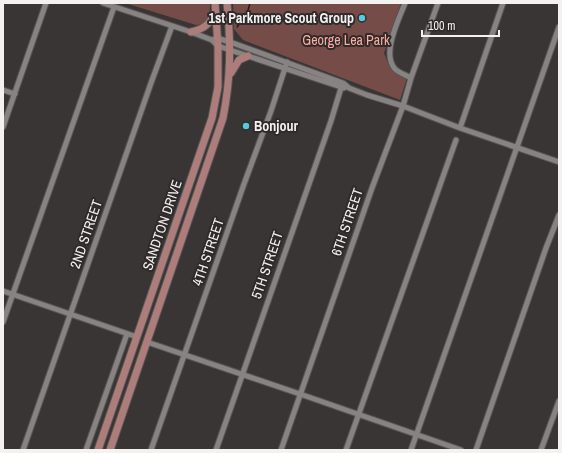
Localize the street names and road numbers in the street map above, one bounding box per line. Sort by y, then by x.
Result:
street label: SANDTON DRIVE [138,178,186,272]
street label: 6TH STREET [327,186,367,258]
street label: 2ND STREET [66,197,106,271]
street label: 4TH STREET [188,216,228,288]
street label: 5TH STREET [247,229,287,301]

